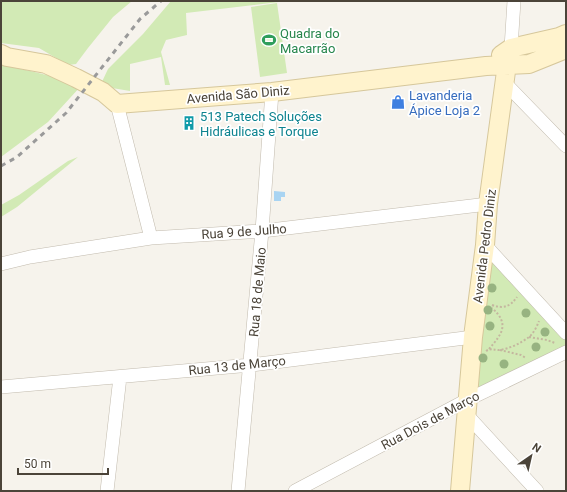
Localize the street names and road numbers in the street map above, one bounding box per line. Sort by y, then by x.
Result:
street label: Avenida São Diniz [186,82,291,106]
street label: Avenida Pedro Diniz [470,188,499,304]
street label: Rua 9 de Julho [201,221,287,242]
street label: Rua 18 de Maio [246,247,269,337]
street label: Rua 13 de Março [188,353,286,378]
street label: Rua Dois de Março [379,388,482,453]

